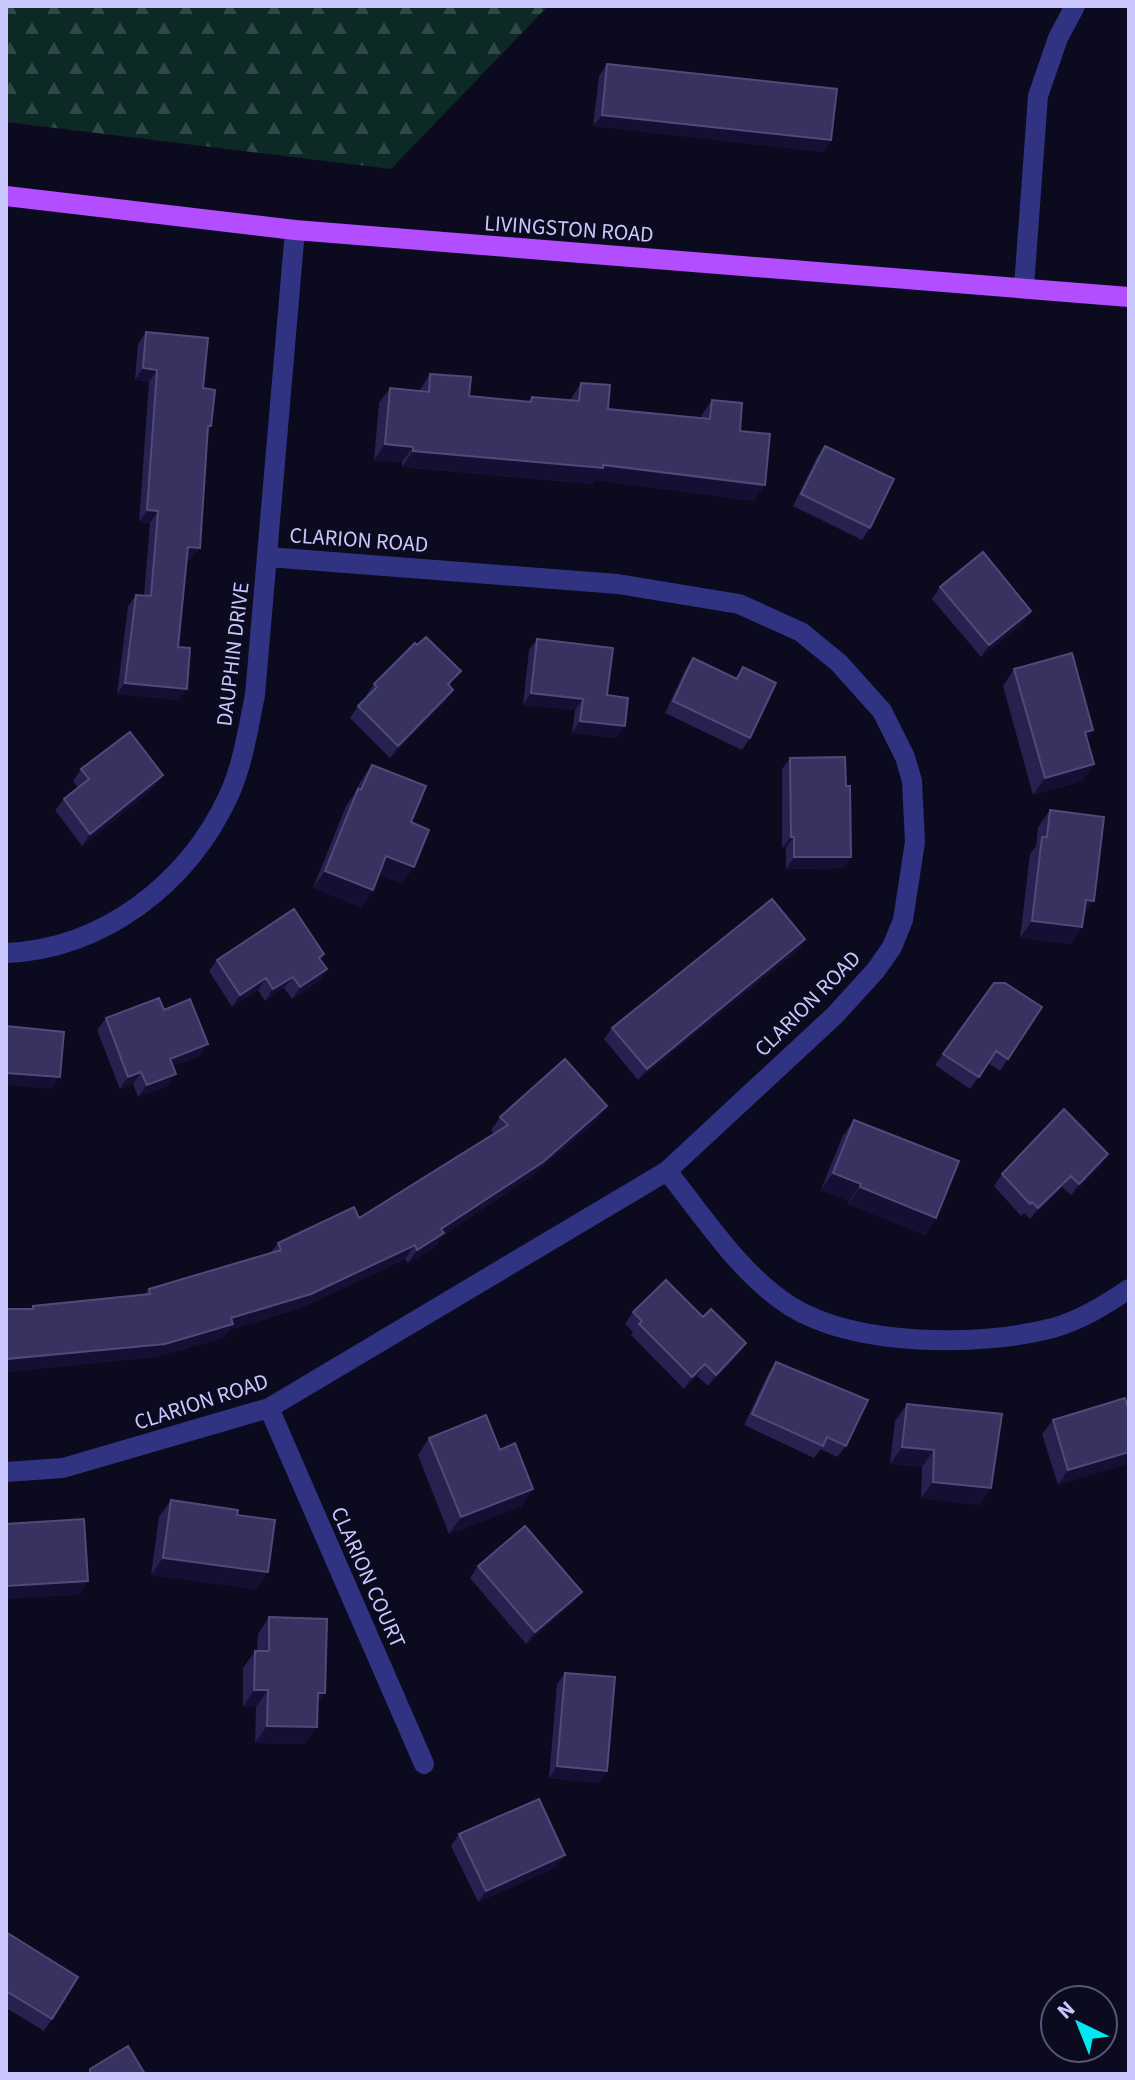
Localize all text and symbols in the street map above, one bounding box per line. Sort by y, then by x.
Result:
street label: LIVINGSTON ROAD [483,207,655,251]
street label: CLARION ROAD [288,519,429,561]
street label: DAUPHIN DRIVE [208,580,258,728]
street label: CLARION ROAD [747,943,868,1064]
street label: CLARION ROAD [130,1365,272,1439]
street label: CLARION COURT [323,1502,414,1653]
north arrow [1039,1984,1119,2064]
text: N [1050,1993,1082,2027]

